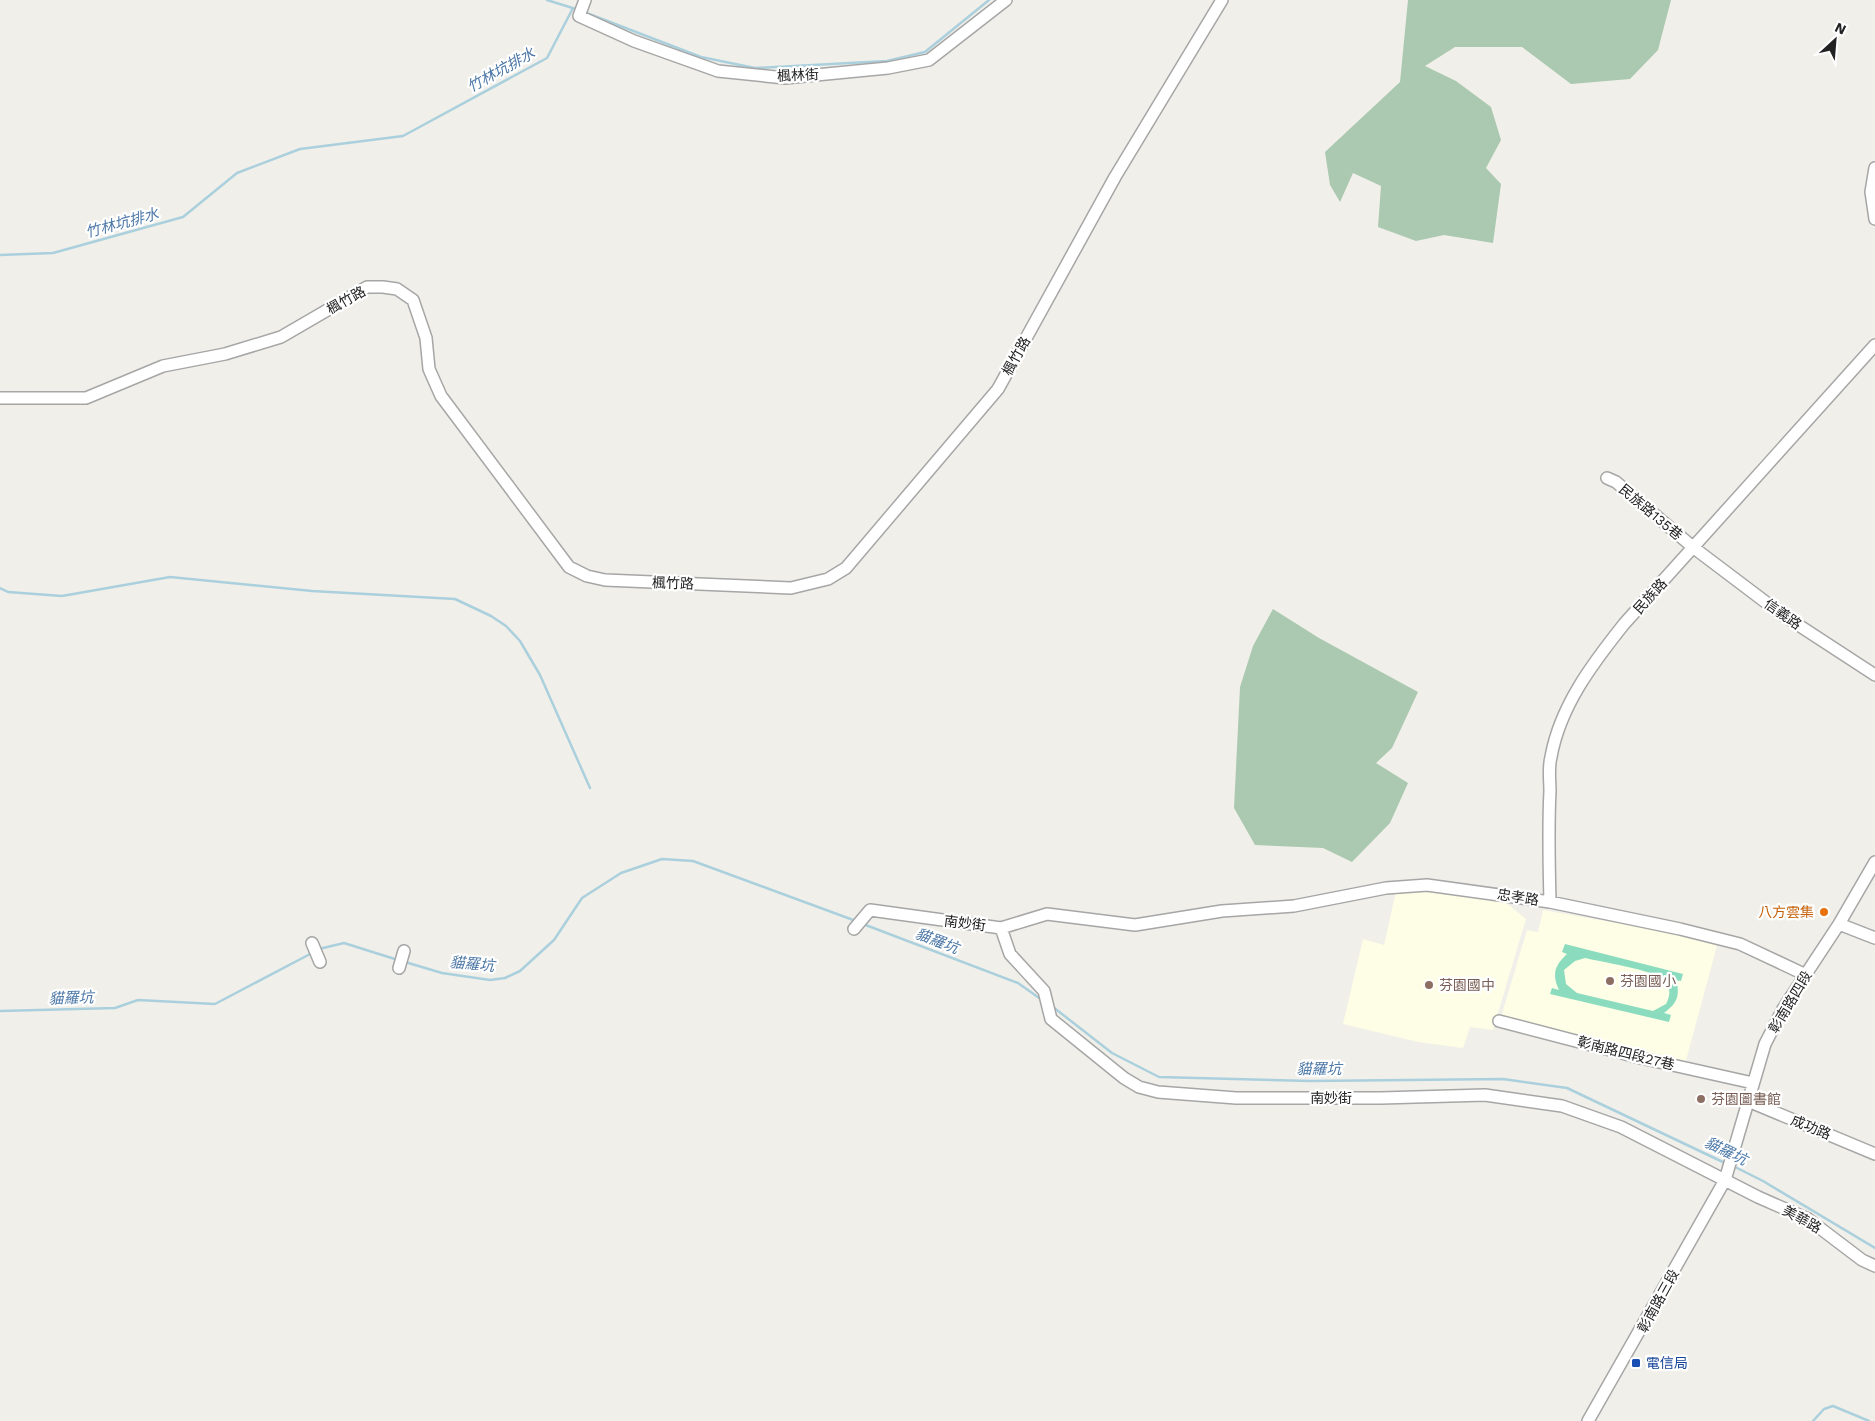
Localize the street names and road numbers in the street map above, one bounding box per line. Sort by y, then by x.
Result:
street label: 楓林街 [777,66,819,84]
street label: 楓竹路 [324,283,368,317]
street label: 楓竹路 [999,334,1033,378]
street label: 民族路135巷 [1616,481,1686,543]
street label: 楓竹路 [652,574,694,592]
street label: 民族路 [1630,575,1670,617]
street label: 信義路 [1761,595,1805,633]
street label: 忠孝路 [1496,886,1540,908]
street label: 南妙街 [943,913,987,933]
street label: 彰南路四段 [1765,968,1815,1036]
street label: 彰南路四段27巷 [1576,1033,1676,1073]
street label: 南妙街 [1310,1090,1352,1106]
street label: 成功路 [1789,1112,1833,1142]
street label: 美華路 [1780,1202,1824,1236]
street label: 彰南路三段 [1634,1267,1682,1335]

